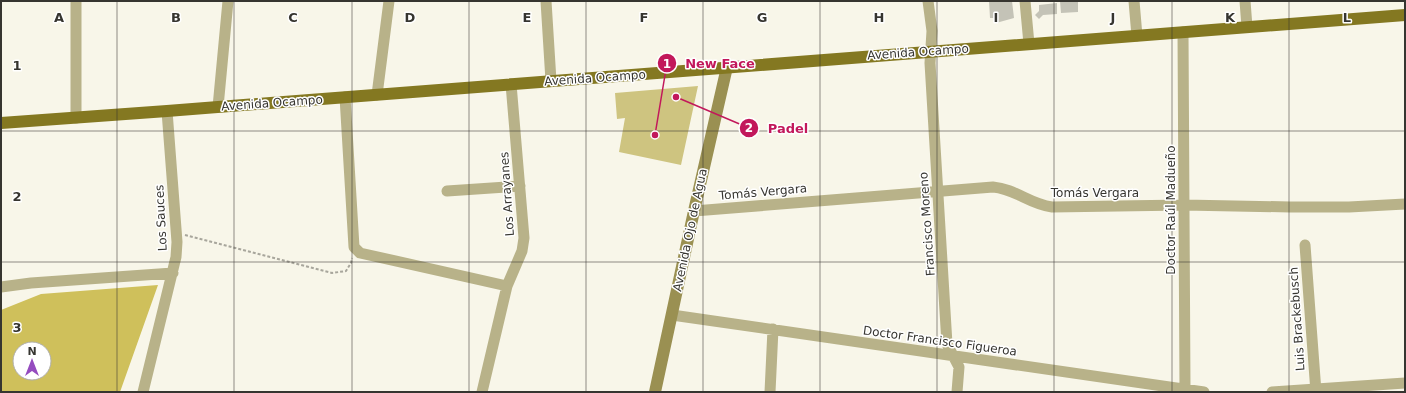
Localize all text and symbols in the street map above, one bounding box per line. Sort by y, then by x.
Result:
text: A [54,10,64,25]
text: B [171,10,181,25]
text: C [288,10,298,25]
text: D [405,10,416,25]
text: E [523,10,531,25]
text: F [640,10,648,25]
text: G [757,10,767,25]
text: H [874,10,884,25]
text: I [994,10,998,25]
text: J [1110,10,1115,25]
text: K [1225,10,1236,25]
text: L [1343,10,1351,25]
street label: Avenida Ocampo [867,41,969,63]
callout: New Face [657,51,763,76]
text: New Face [685,56,755,71]
text: 1 [663,57,671,71]
text: 1 [12,58,22,73]
street label: Avenida Ocampo [544,67,646,89]
street label: Avenida Ocampo [221,92,323,114]
callout: Padel [739,116,816,141]
text: 2 [745,121,753,135]
text: Padel [768,121,808,136]
street label: Doctor Raúl Madueño [1164,145,1178,275]
street label: Los Arrayanes [497,151,517,237]
street label: Avenida Ojo de Agua [670,167,710,293]
street label: Francisco Moreno [916,171,938,277]
street label: Tomás Vergara [717,181,808,203]
street label: Los Sauces [152,184,170,252]
street label: Tomás Vergara [1050,186,1139,200]
text: 2 [12,189,22,204]
street label: Luis Brackebusch [1286,267,1308,371]
text: 3 [12,320,22,335]
street label: Doctor Francisco Figueroa [862,323,1018,359]
north arrow [12,341,52,381]
text: N [27,345,37,358]

